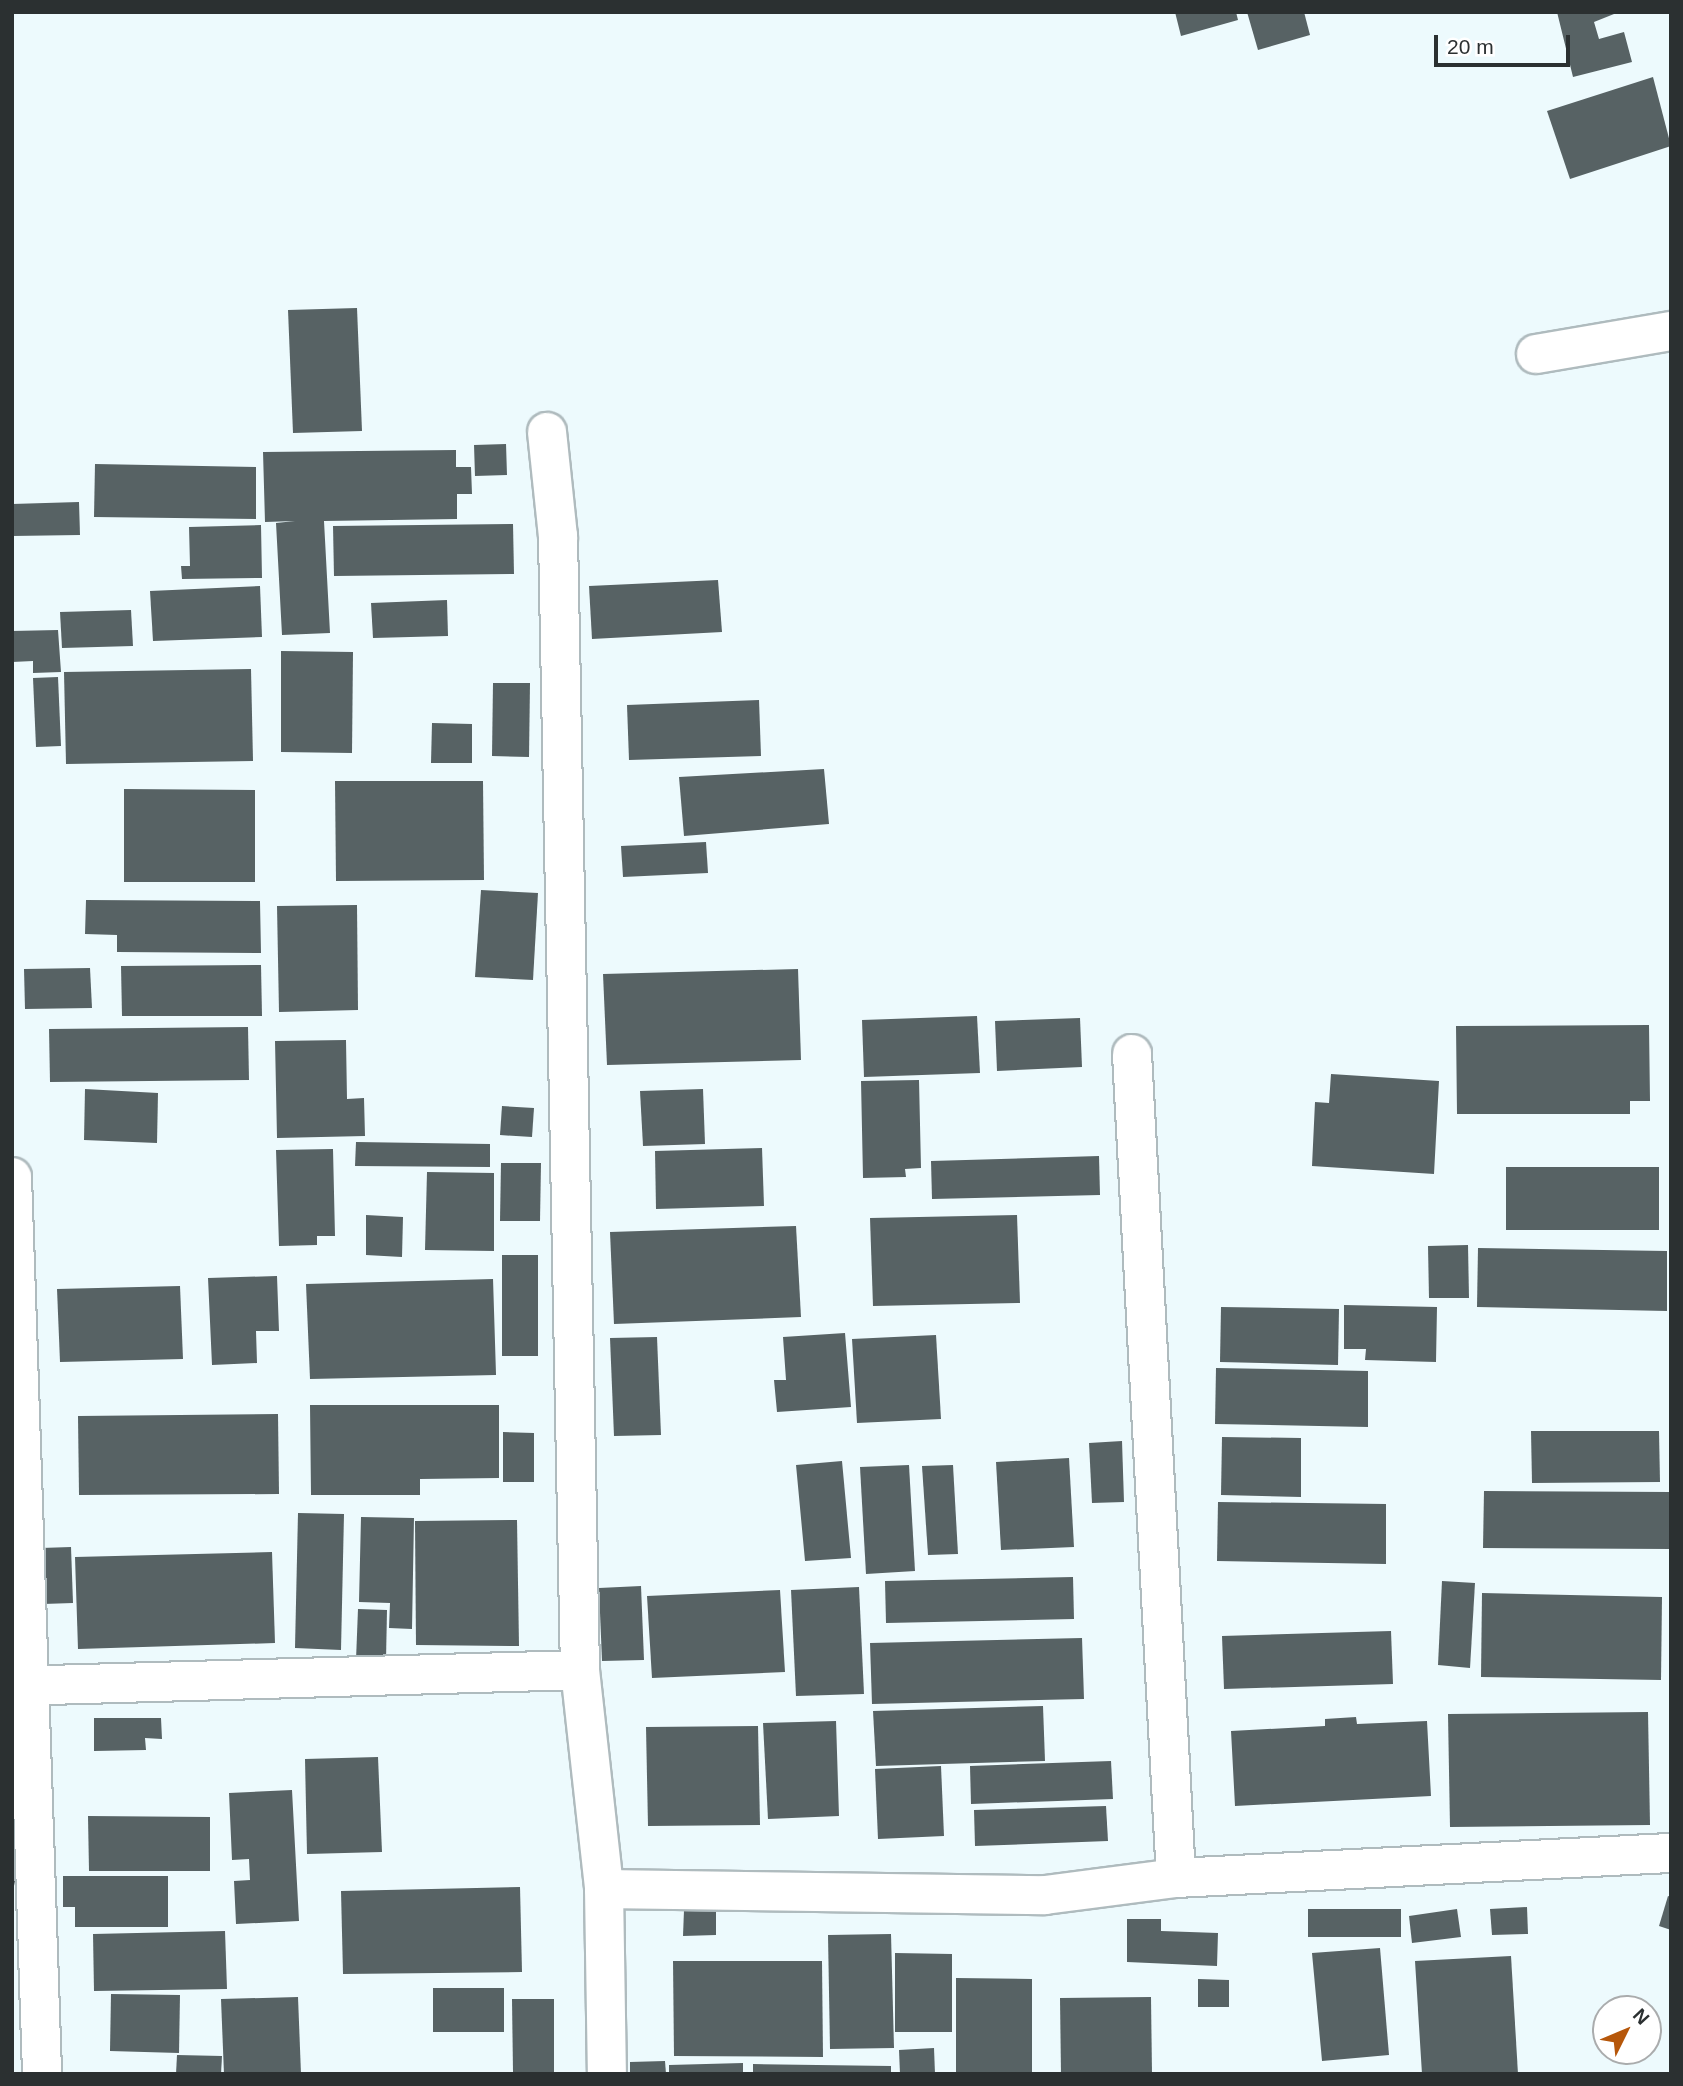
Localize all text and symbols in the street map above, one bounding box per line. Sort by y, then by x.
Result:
scale bar [1438,21,1574,65]
text: 20 m [1447,35,1494,58]
north arrow [1592,1995,1662,2065]
text: N [1629,2005,1654,2029]

